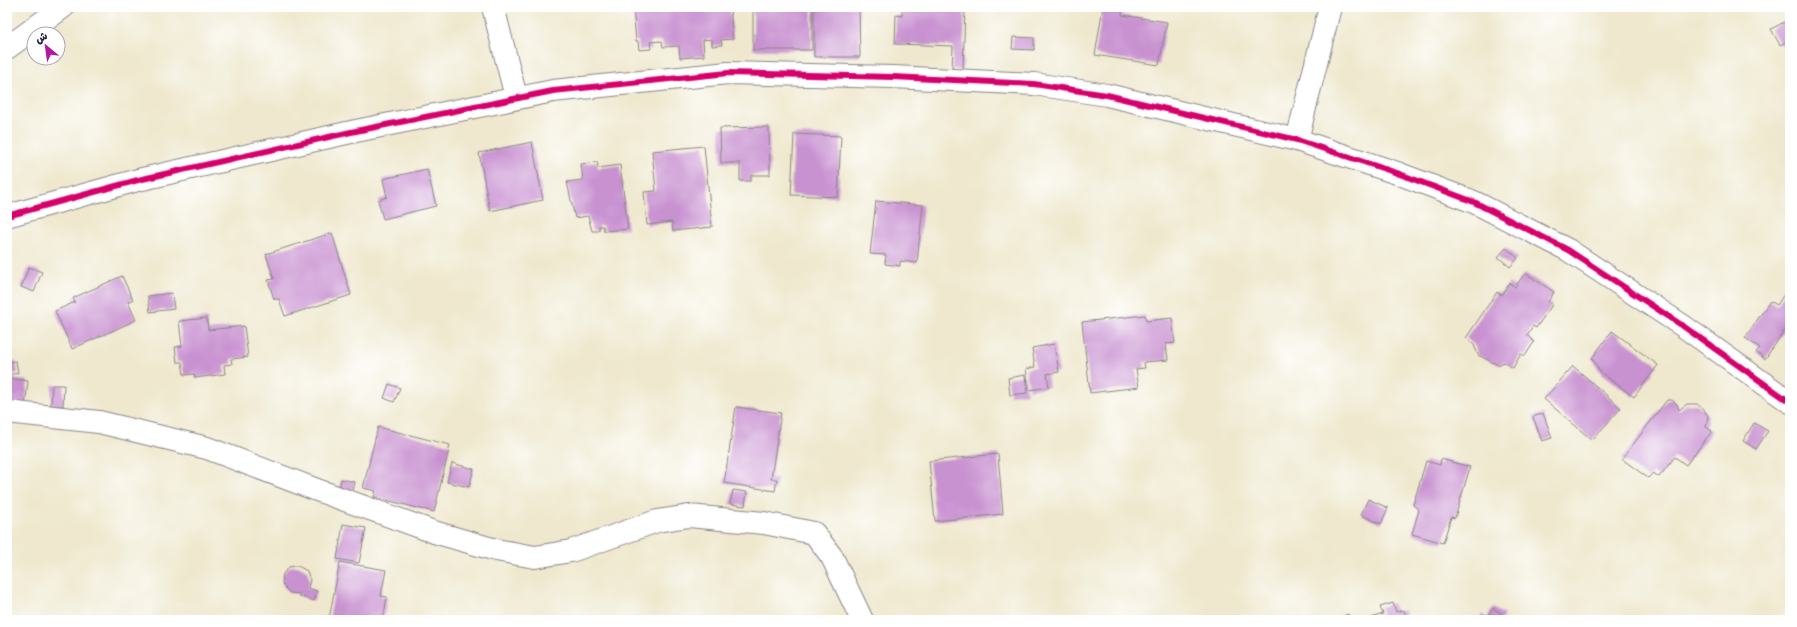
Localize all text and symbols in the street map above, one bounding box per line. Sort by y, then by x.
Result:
north arrow [26,26,66,66]
text: ش [32,28,50,47]

